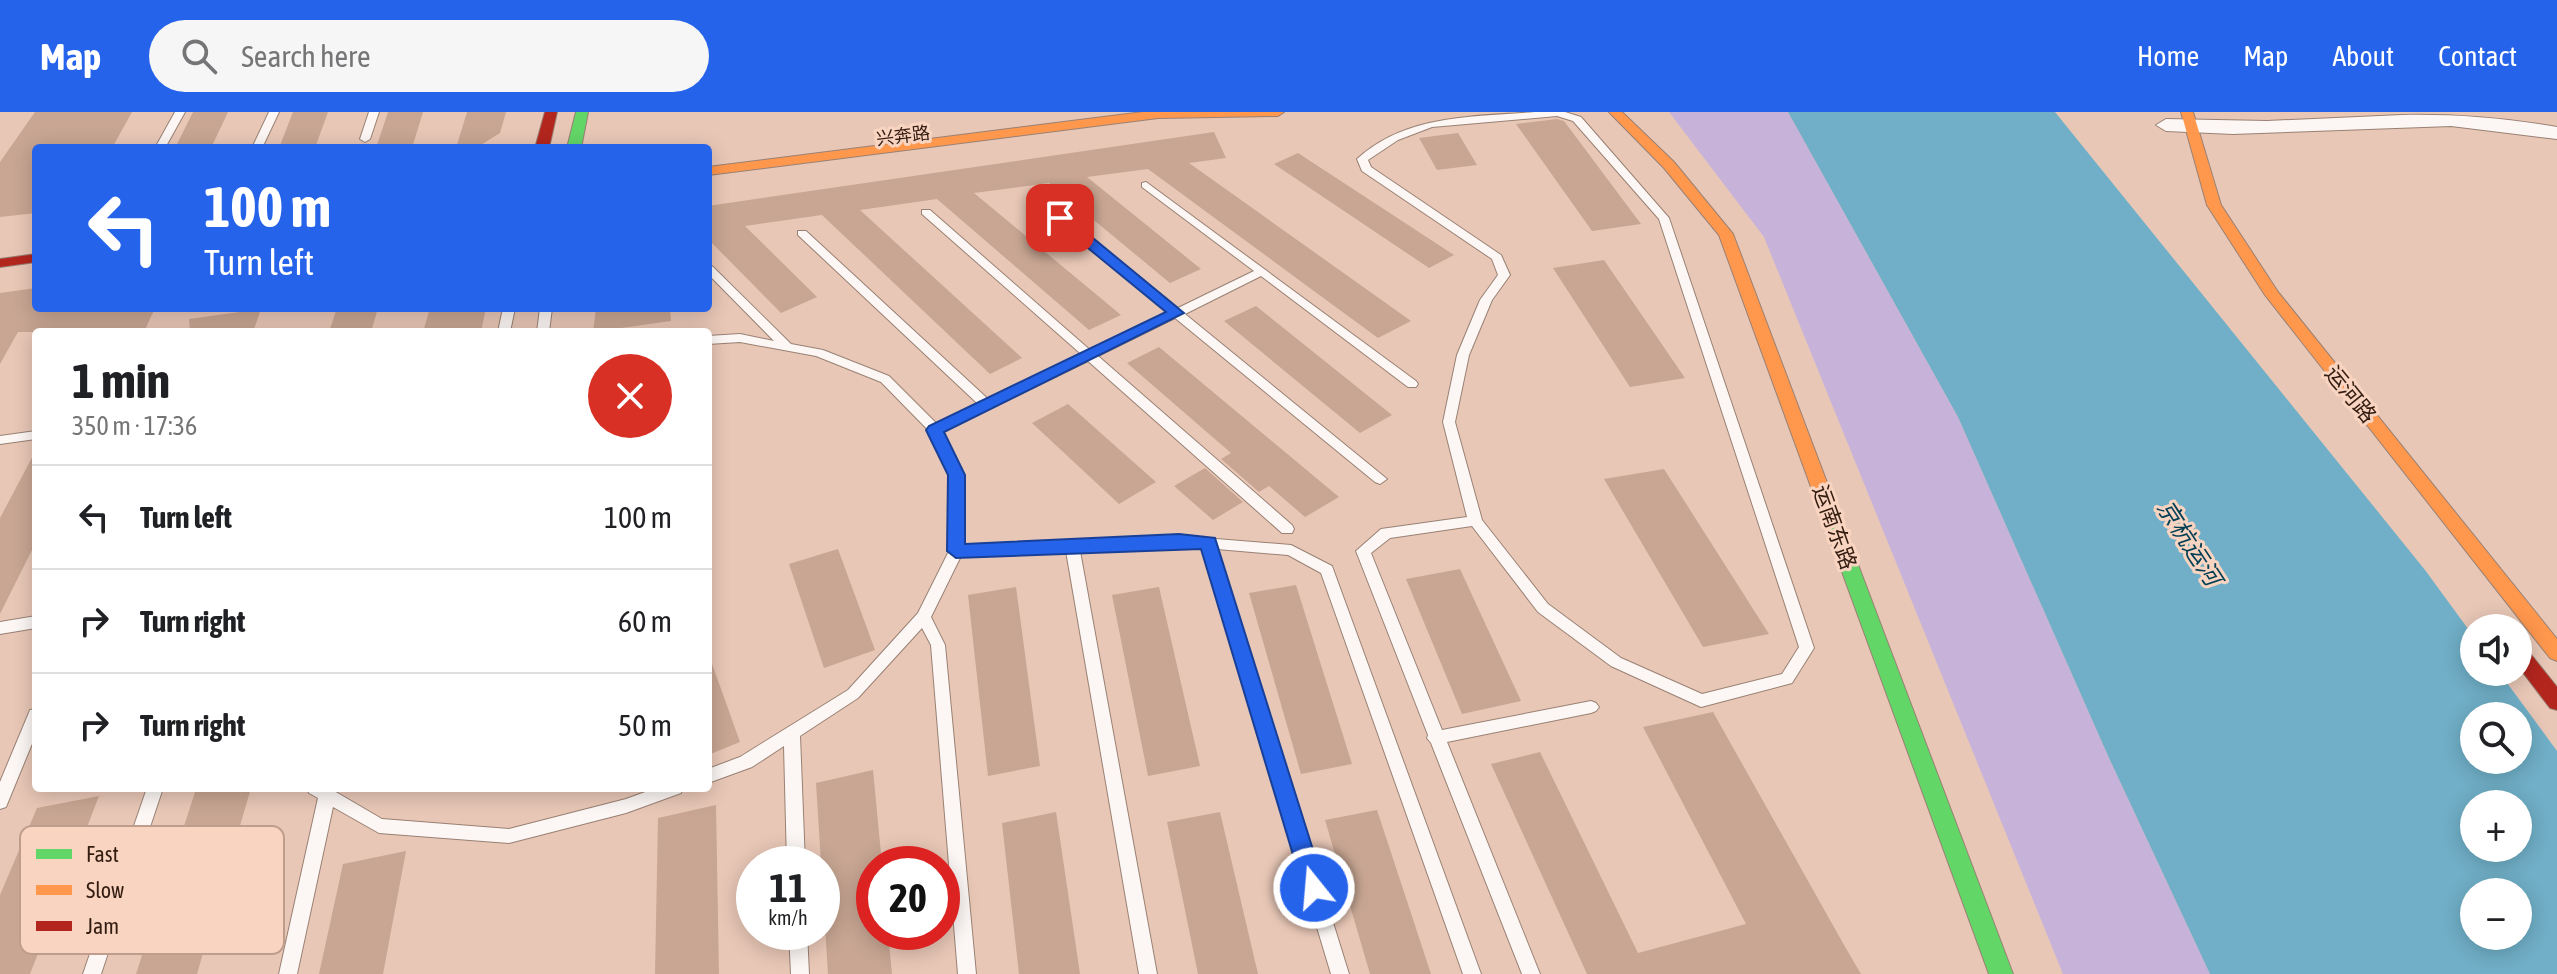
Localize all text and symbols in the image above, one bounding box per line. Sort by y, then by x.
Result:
search box [149,20,709,92]
icon: search [177,34,221,78]
text: Map [40,35,101,78]
text: Search here [241,39,371,73]
text: Home [2137,40,2199,72]
text: Map [2243,40,2288,72]
text: About [2332,40,2394,72]
text: Contact [2438,40,2517,72]
street label: 兴奔路 [875,122,931,149]
text: 100 m [204,175,331,239]
icon: left [72,176,176,280]
pin [1026,184,1094,252]
icon: arrive [1038,196,1082,240]
text: Turn left [204,241,314,283]
text: 1 min [72,353,170,408]
button: close [588,354,672,438]
street label: 运河路 [2320,360,2382,428]
text: 350 m · 17:36 [72,411,197,441]
street label: 运南东路 [1808,481,1862,573]
icon: left [72,495,116,539]
water label: 京杭运河 [2152,495,2229,594]
text: Turn left [140,500,232,534]
text: 100 m [604,500,672,534]
icon: right [72,599,116,643]
text: Turn right [140,604,246,638]
text: 60 m [618,604,672,638]
map controls [2460,614,2532,950]
button: sound [2460,614,2532,686]
button: search [2460,702,2532,774]
icon: right [72,703,116,747]
text: Turn right [140,708,246,742]
text: 50 m [618,708,672,742]
button: + [2460,790,2532,862]
legend [20,826,284,954]
text: Fast [86,841,119,867]
speed limit sign: 20 [856,846,960,950]
position arrow [1272,846,1356,930]
text: 11 [769,865,807,910]
text: Slow [86,877,124,903]
button: − [2460,878,2532,950]
text: km/h [768,906,808,929]
text: Jam [86,913,119,939]

